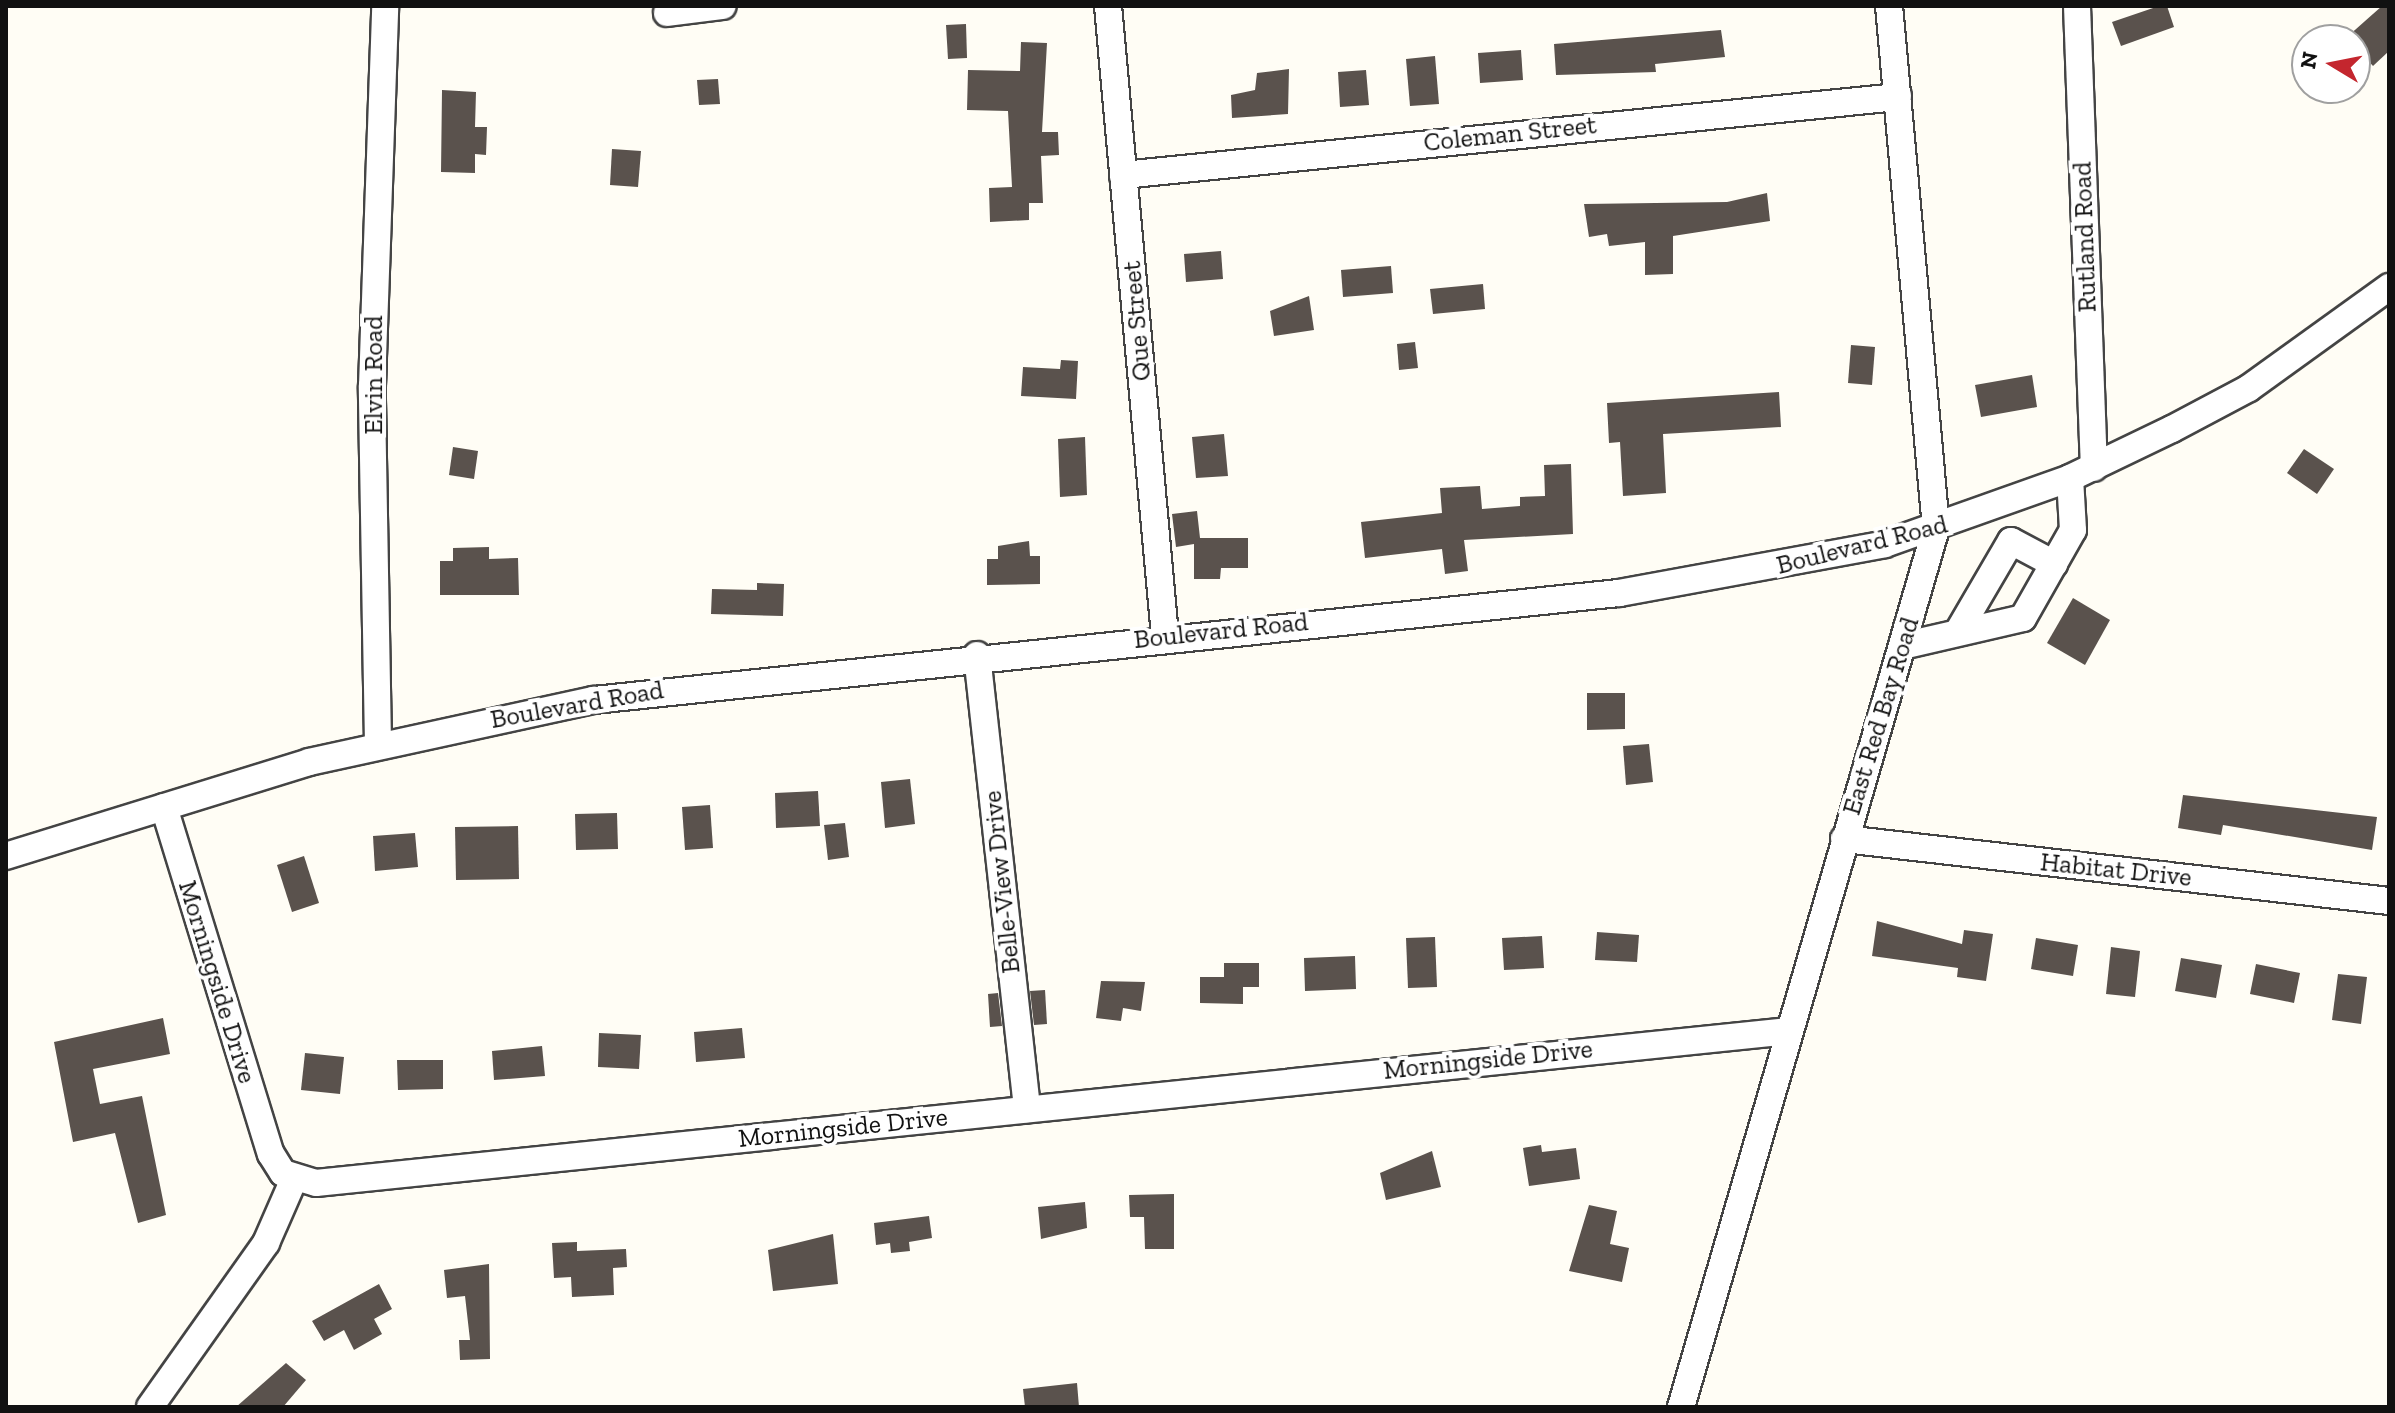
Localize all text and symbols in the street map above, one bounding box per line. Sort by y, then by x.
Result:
north arrow [2291,24,2371,104]
text: N [2294,50,2324,71]
street label: Coleman Street [1422,109,1598,159]
street label: Rutland Road [2067,161,2103,313]
street label: Que Street [1116,260,1158,382]
street label: Elvin Road [358,315,390,435]
street label: Boulevard Road [1773,509,1951,581]
street label: Boulevard Road [1132,606,1310,656]
street label: East Red Bay Road [1836,613,1926,819]
street label: Boulevard Road [488,674,666,736]
street label: Belle-View Drive [977,789,1027,975]
street label: Habitat Drive [2039,847,2193,893]
street label: Morningside Drive [171,877,263,1087]
street label: Morningside Drive [1382,1034,1594,1086]
street label: Morningside Drive [737,1102,949,1154]

